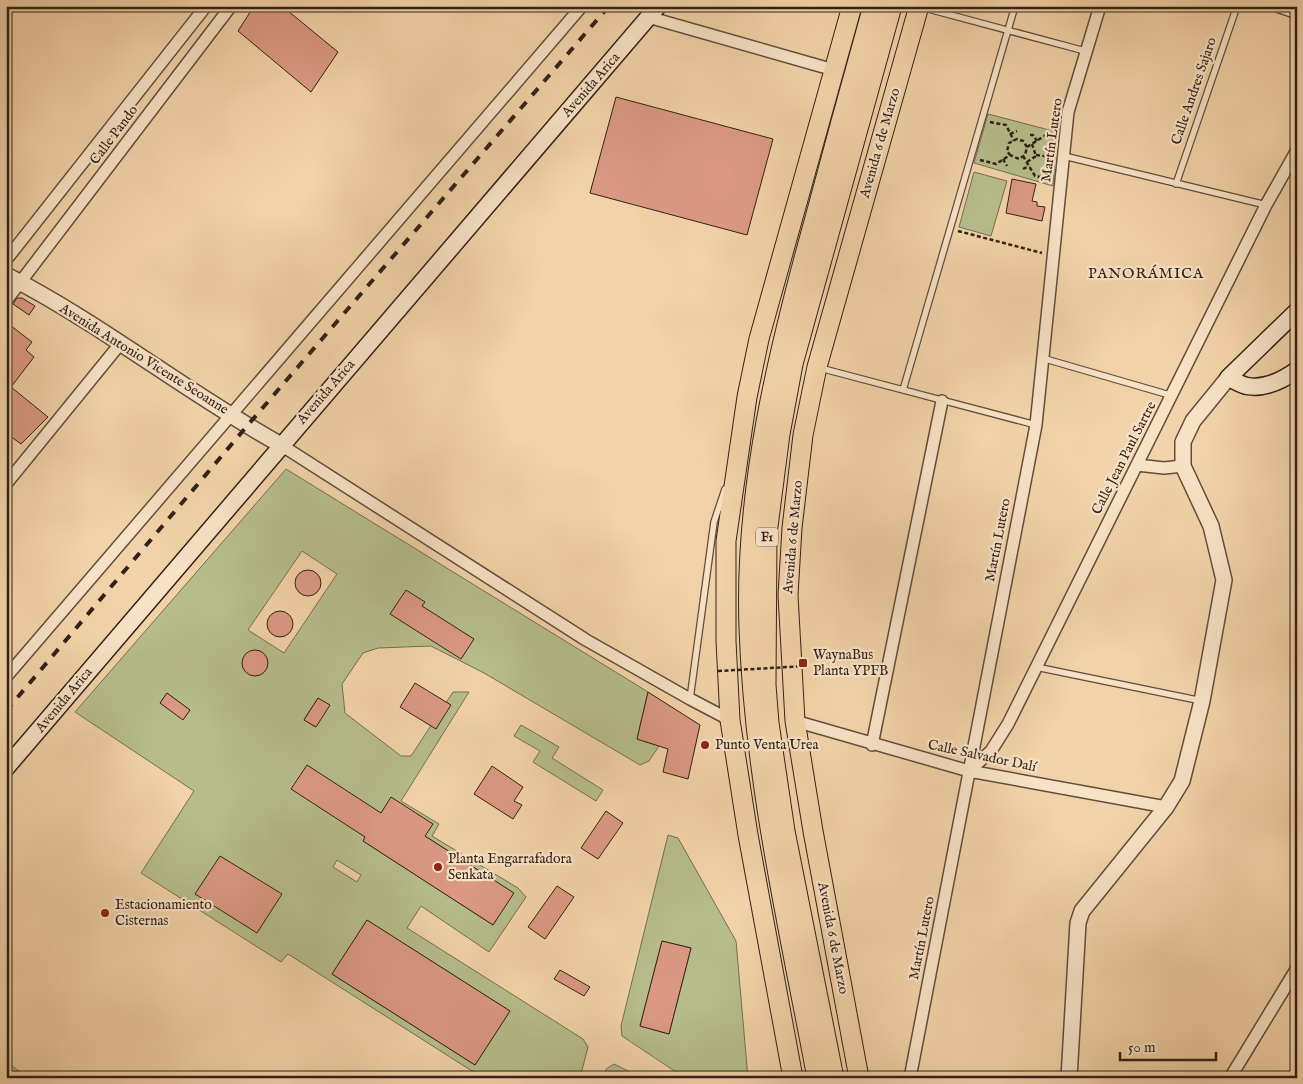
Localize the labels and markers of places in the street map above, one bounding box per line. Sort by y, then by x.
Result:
place label: WaynaBus Planta YPFB [813,646,888,680]
marker: WaynaBus Planta YPFB [797,657,809,669]
place label: Punto Venta Urea [715,736,819,754]
marker: Punto Venta Urea [699,739,711,751]
place label: Planta Engarrafadora Senkata [448,850,573,884]
marker: Planta Engarrafadora Senkata [432,861,444,873]
place label: Estacionamiento Cisternas [115,896,212,930]
marker: Estacionamiento Cisternas [99,907,111,919]

